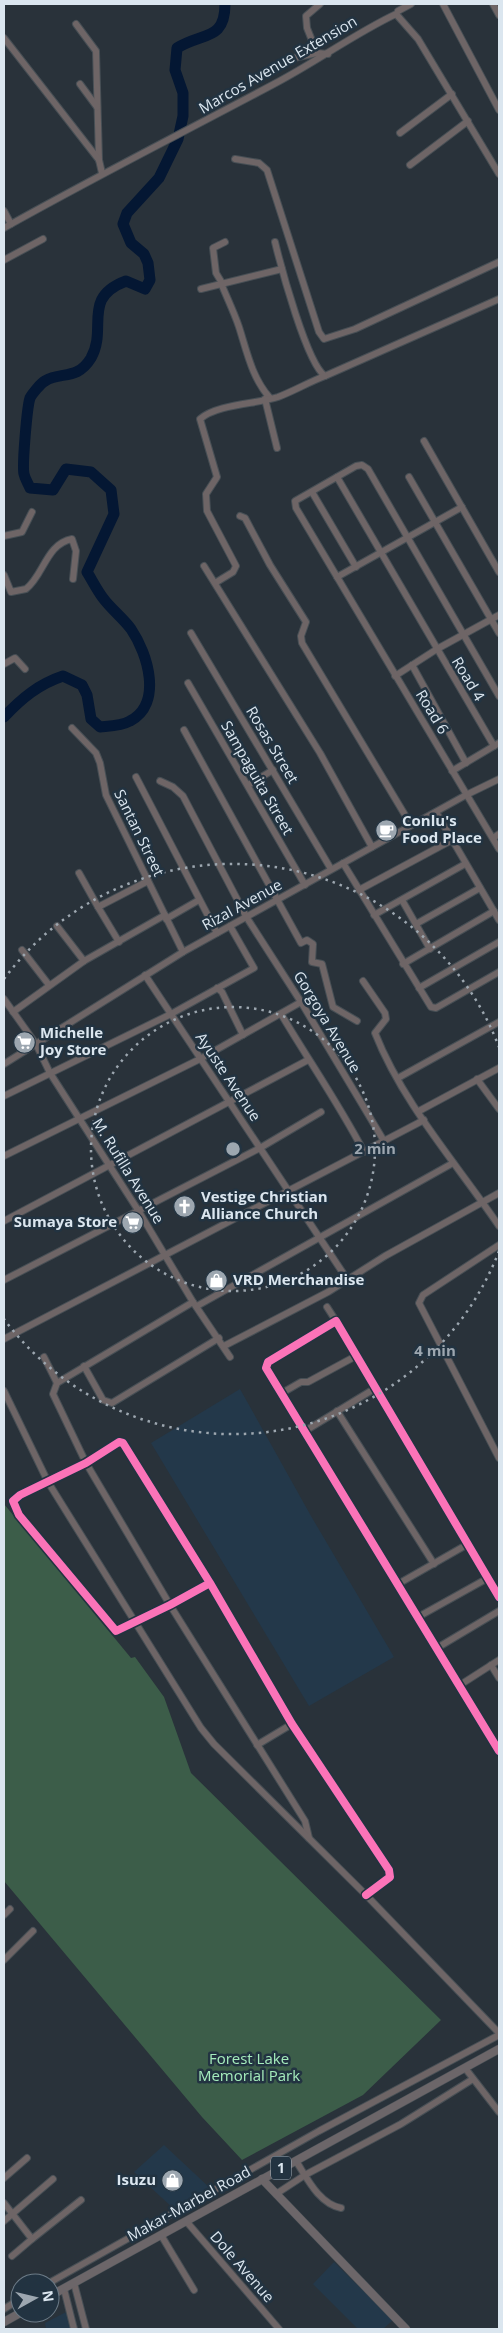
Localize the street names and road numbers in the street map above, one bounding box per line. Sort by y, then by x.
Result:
street label: Marcos Avenue Extension [195,11,360,118]
street label: Road 4 [448,653,490,705]
street label: Road 6 [412,686,454,737]
street label: Rosas Street [242,702,304,787]
street label: Sampaguita Street [217,717,299,838]
street label: Santan Street [110,786,170,879]
street label: Rizal Avenue [198,874,285,934]
street label: Gorgoya Avenue [290,967,366,1076]
street label: Ayuste Avenue [192,1028,266,1125]
street label: M. Rufilla Avenue [88,1114,169,1227]
road number: 1 [271,2156,291,2180]
street label: Makar-Marbel Road [123,2161,254,2245]
street label: Dole Avenue [206,2226,279,2306]

